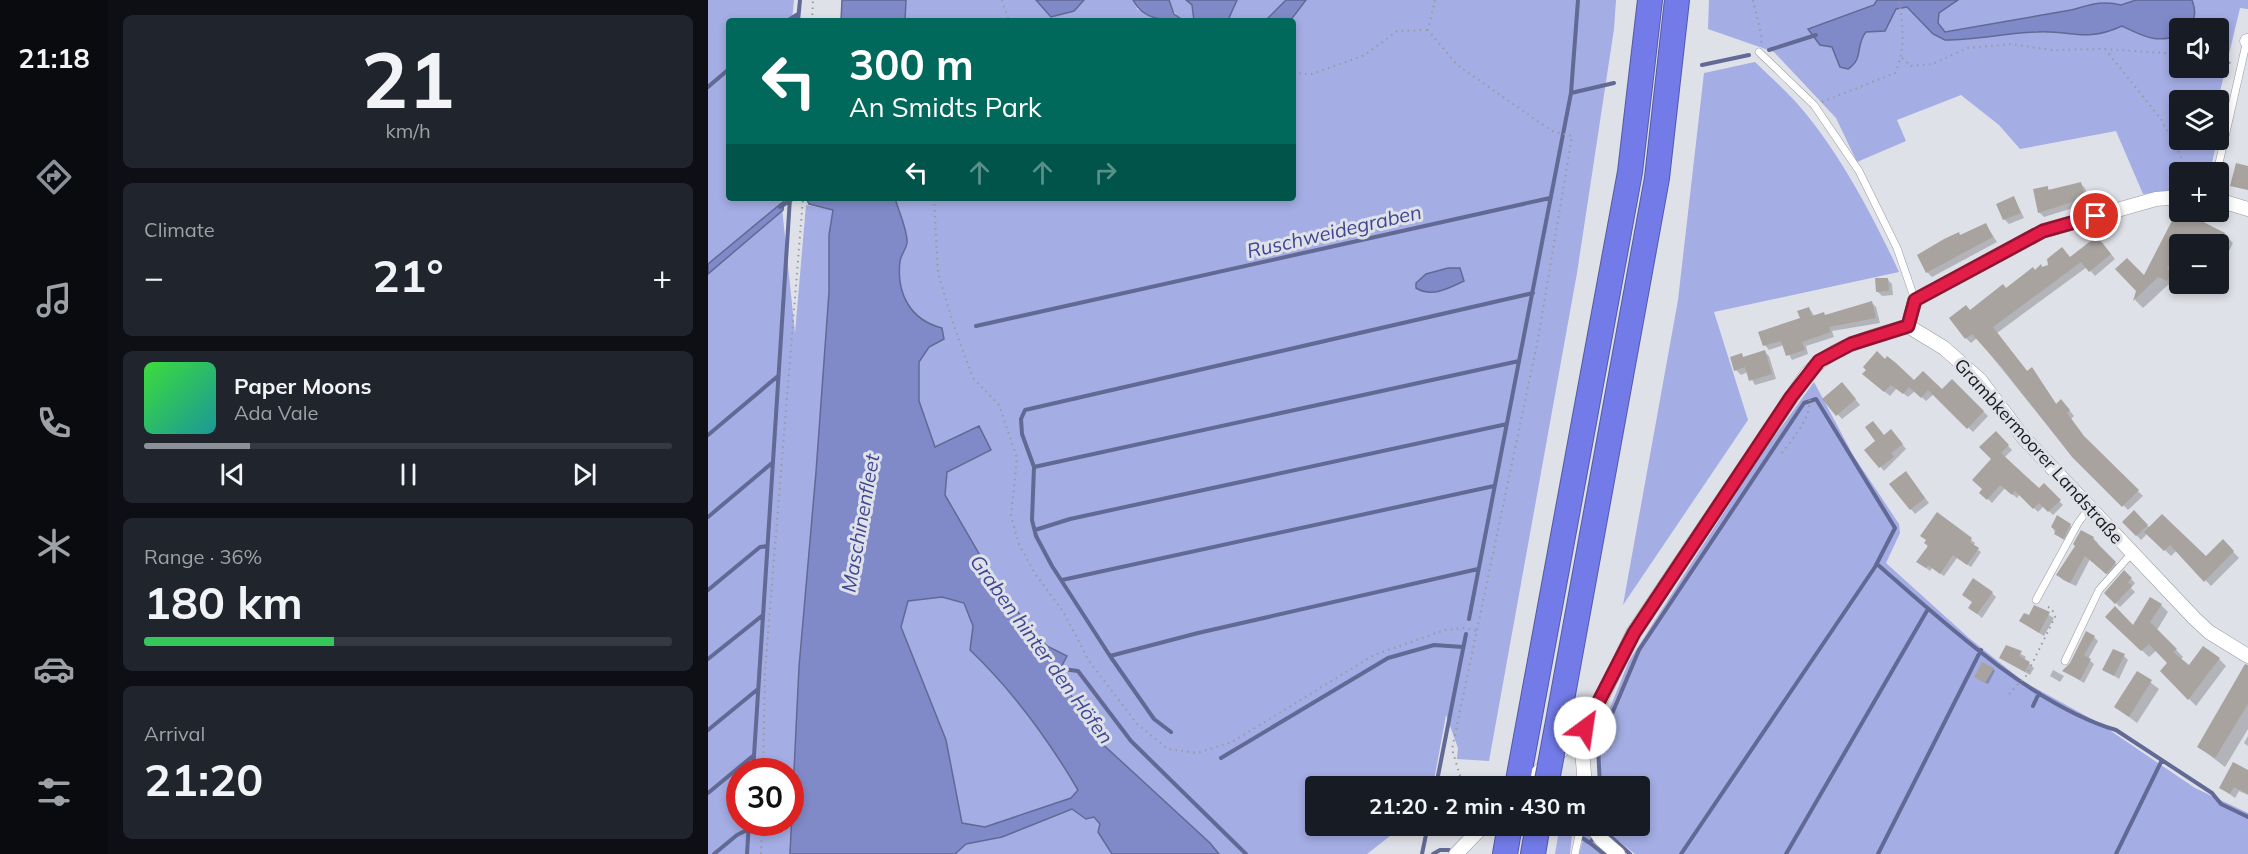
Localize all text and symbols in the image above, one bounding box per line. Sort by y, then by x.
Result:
map controls [2169,18,2229,294]
button: sound [2169,18,2229,78]
text: 21 [361,30,455,128]
text: 300 m [849,38,974,91]
text: 21:18 [18,41,90,75]
icon: left [750,42,828,120]
text: An Smidts Park [849,90,1042,124]
button: layers [2169,90,2229,150]
text: km/h [385,118,431,143]
icon: directions [33,156,75,198]
icon: left [900,156,933,189]
icon: ahead [963,156,996,189]
icon: ahead [1026,156,1059,189]
icon: right [1089,156,1122,189]
button: + [2169,162,2229,222]
pin [2070,190,2121,241]
water label: Ruschweidegraben [1244,199,1424,263]
icon: arrive [2079,199,2112,232]
text: Climate [144,217,215,242]
button: − [2169,234,2229,294]
text: 21° [372,247,444,303]
text: − [144,256,164,297]
text: + [652,256,672,297]
icon: music [33,279,75,321]
street label: Grambkermoorer Landstraße [1950,353,2128,549]
text: Paper Moons [234,372,372,400]
text: Ada Vale [234,400,318,425]
icon: phone [33,402,75,444]
water label: Maschinenfleet [836,451,885,594]
icon: previous [216,458,249,491]
icon: pause [392,458,425,491]
icon: next [568,458,601,491]
icon: climate [33,525,75,567]
text: Range · 36% [144,544,262,569]
water label: Graben hinter den Höfen [965,550,1119,748]
text: 180 km [144,574,303,630]
icon: car [33,648,75,690]
position arrow [1553,696,1617,760]
text: Arrival [144,721,205,746]
text: 21:20 [144,751,263,807]
speed limit sign: 30 [726,758,804,836]
icon: filters [33,771,75,813]
text: 21:20 · 2 min · 430 m [1369,792,1586,820]

